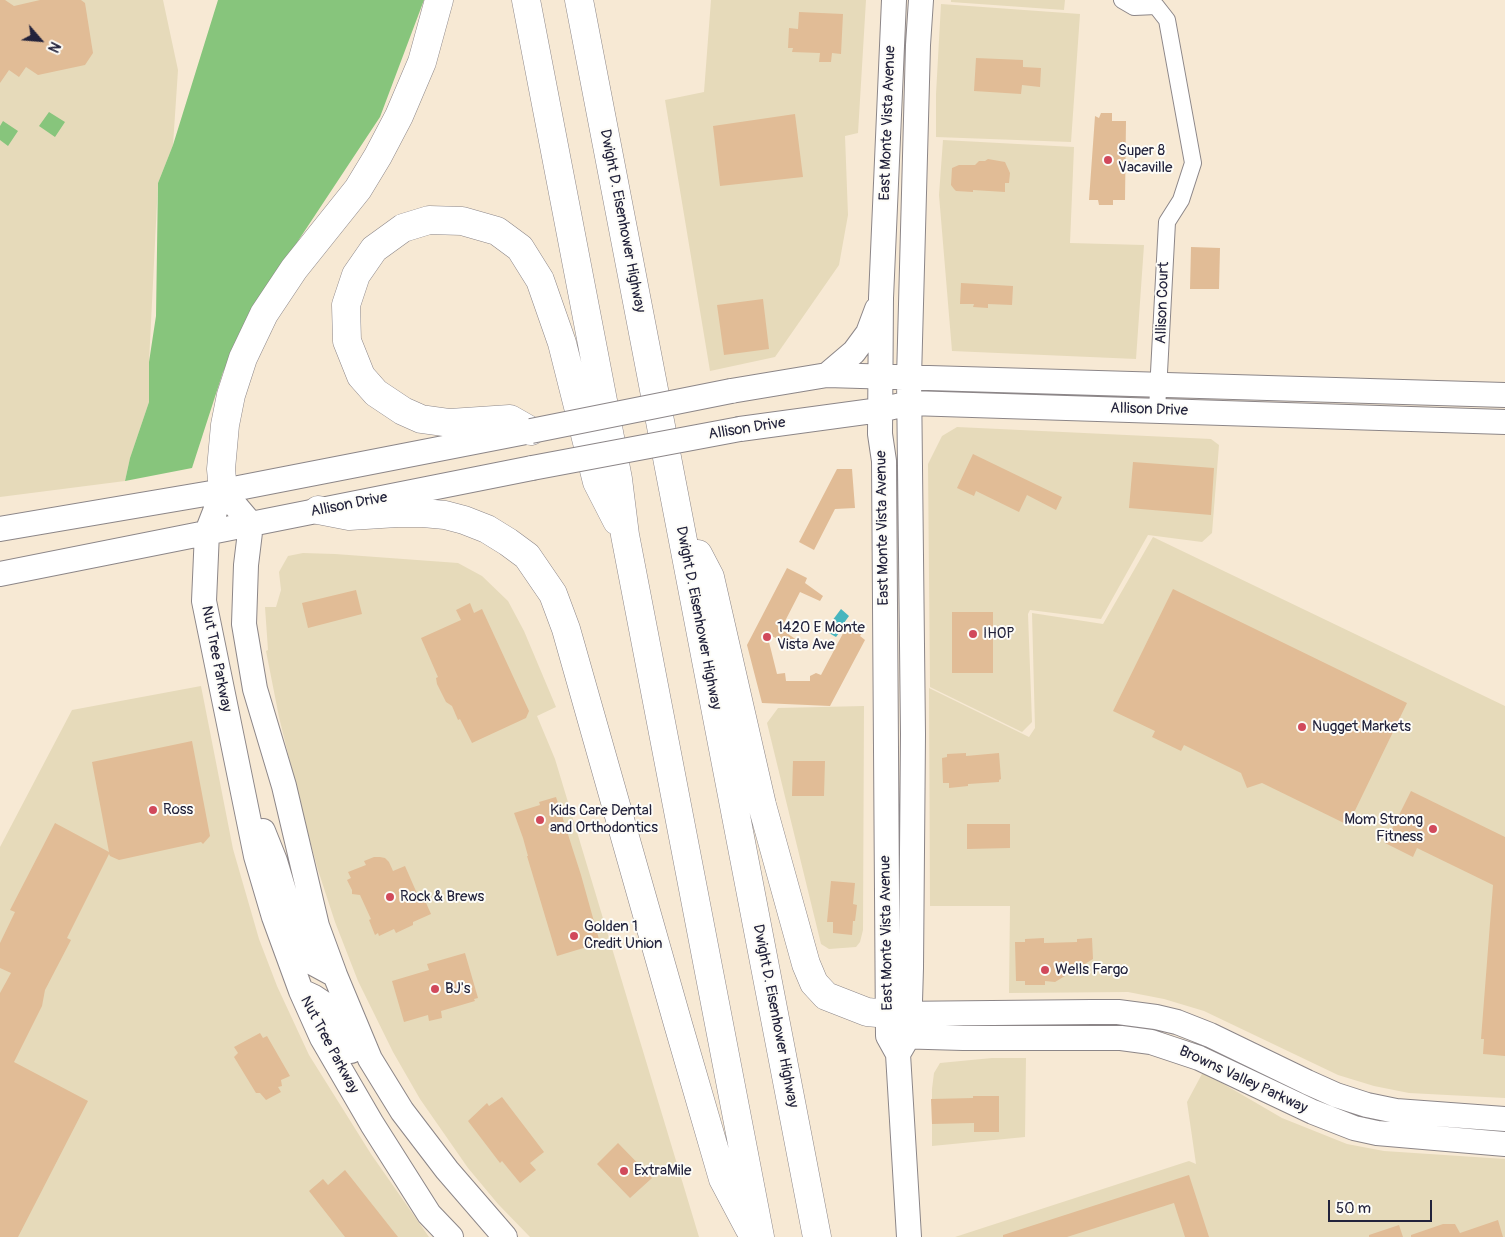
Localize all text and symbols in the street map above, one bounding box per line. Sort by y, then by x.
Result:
north arrow [15,15,65,65]
text: N [44,39,64,55]
street label: East Monte Vista Avenue [876,45,900,201]
street label: Dwight D. Eisenhower Highway [595,128,649,314]
place label: Super 8 Vacaville [1118,142,1173,177]
marker: Super 8 Vacaville [1102,154,1114,166]
street label: Allison Court [1153,262,1173,344]
street label: Allison Drive [1110,400,1188,420]
street label: Allison Drive [707,414,787,444]
street label: East Monte Vista Avenue [873,450,893,606]
street label: Allison Drive [309,489,389,521]
street label: Dwight D. Eisenhower Highway [671,525,725,711]
street label: Nut Tree Parkway [197,604,235,714]
place label: 1420 E Monte Vista Ave [777,619,865,654]
place label: IHOP [983,625,1015,643]
marker: IHOP [967,628,979,640]
marker: 1420 E Monte Vista Ave [761,631,773,643]
place label: Nugget Markets [1312,718,1411,736]
marker: Nugget Markets [1296,721,1308,733]
place label: Ross [163,801,193,819]
place label: Kids Care Dental and Orthodontics [550,802,658,837]
marker: Ross [147,804,159,816]
place label: Mom Strong Fitness [1344,811,1423,846]
marker: Kids Care Dental and Orthodontics [534,814,546,826]
marker: Mom Strong Fitness [1427,823,1439,835]
street label: East Monte Vista Avenue [877,855,897,1011]
place label: Rock & Brews [400,888,484,906]
marker: Rock & Brews [384,891,396,903]
place label: Golden 1 Credit Union [584,918,663,953]
street label: Dwight D. Eisenhower Highway [748,923,802,1109]
marker: Golden 1 Credit Union [568,930,580,942]
place label: Wells Fargo [1055,961,1128,979]
marker: Wells Fargo [1039,964,1051,976]
place label: BJ's [445,980,470,998]
marker: BJ's [429,983,441,995]
street label: Nut Tree Parkway [296,993,362,1097]
street label: Browns Valley Parkway [1176,1042,1310,1118]
place label: ExtraMile [634,1162,691,1180]
marker: ExtraMile [618,1165,630,1177]
scale bar [1330,1190,1434,1222]
text: 50 m [1336,1199,1371,1218]

